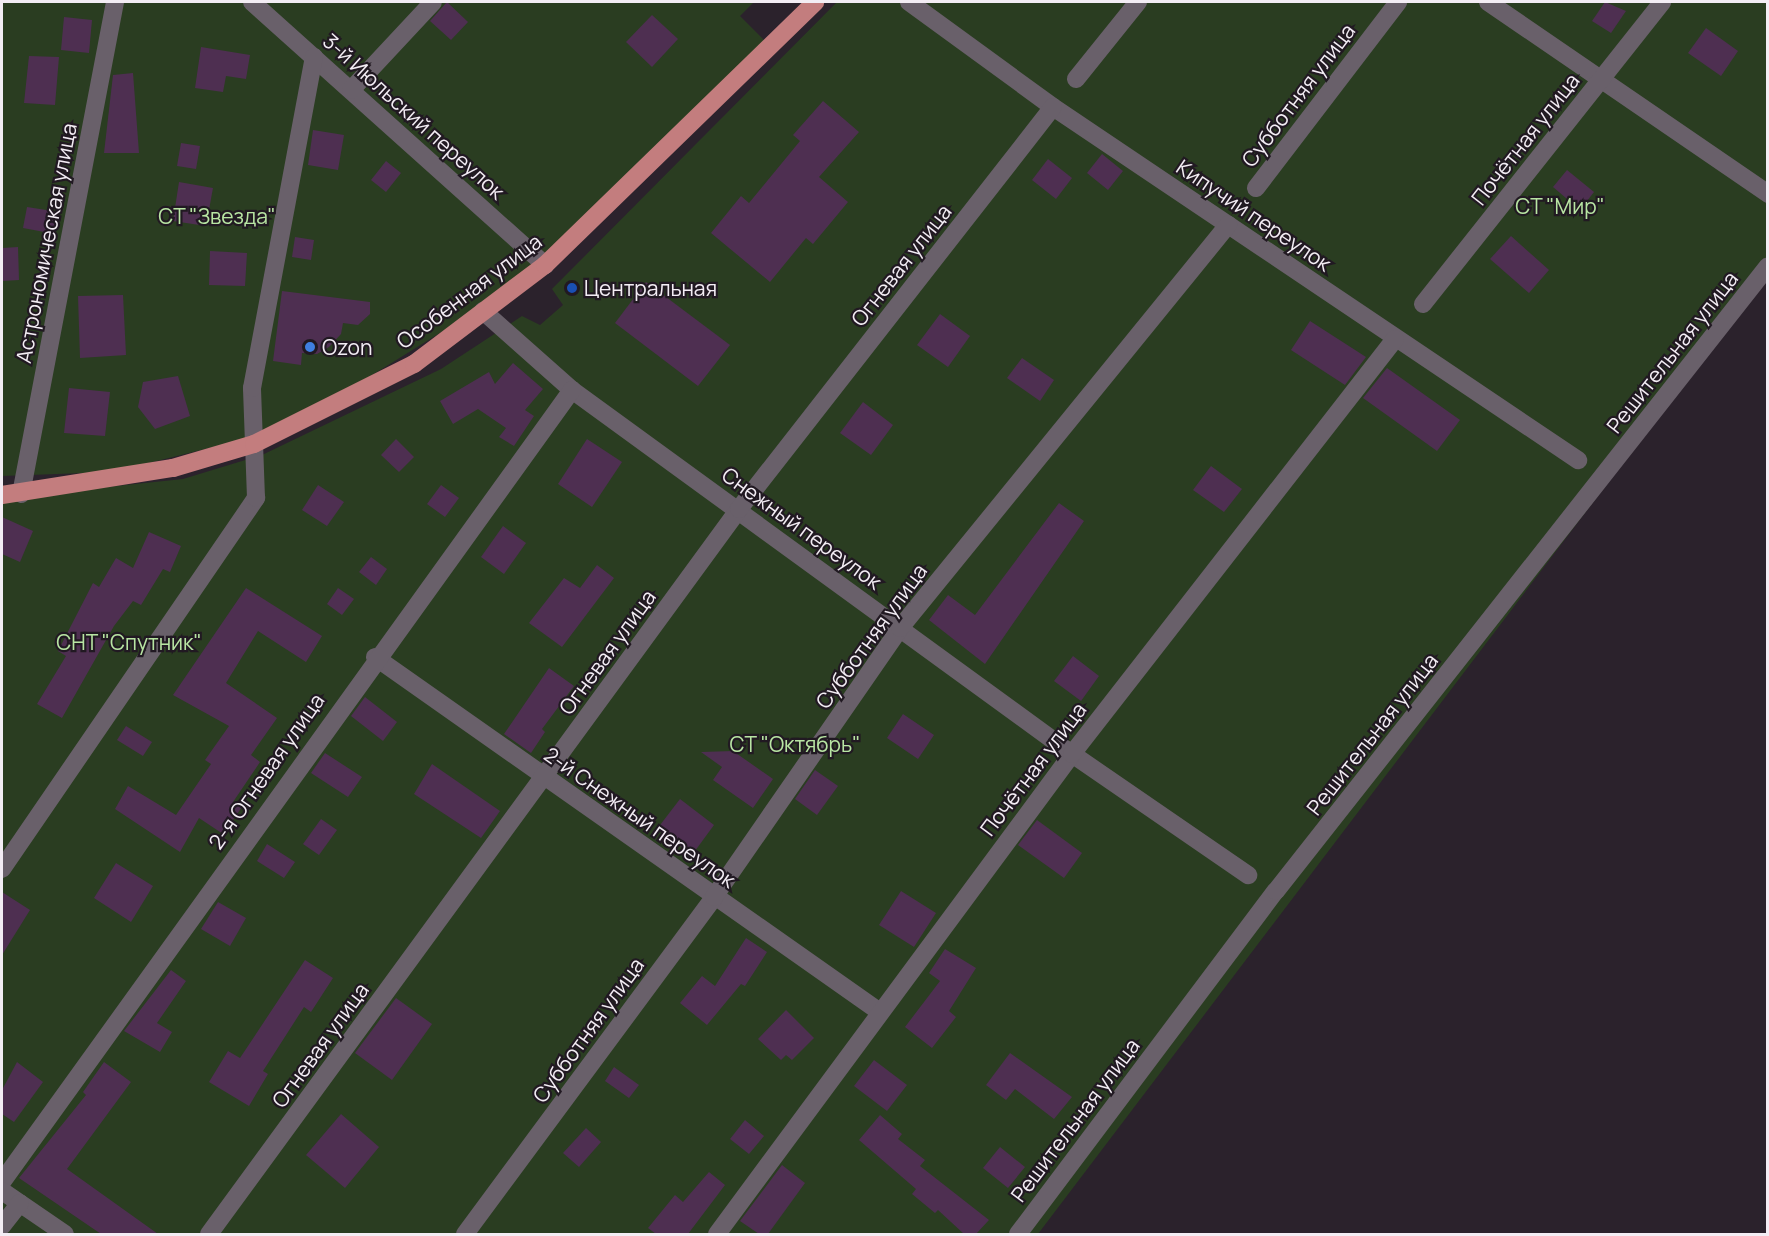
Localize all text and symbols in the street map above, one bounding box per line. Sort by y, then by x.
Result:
street label: Субботняя улица [1236,19,1360,171]
street label: 3-й Июльский переулок [318,28,510,204]
street label: Почётная улица [1466,68,1584,210]
street label: Астрономическая улица [10,121,82,365]
street label: Кипучий переулок [1172,154,1336,276]
park label: СТ "Мир" [1515,193,1605,219]
street label: Огневая улица [846,199,956,331]
park label: СТ "Звезда" [158,203,276,229]
street label: Особенная улица [392,228,546,354]
street label: Решительная улица [1601,266,1743,438]
place label: Центральная [584,275,717,301]
marker: Центральная [565,281,579,295]
place label: Ozon [322,334,372,360]
marker: Ozon [303,340,317,354]
street label: Снежный переулок [717,462,887,594]
street label: Субботняя улица [810,559,932,713]
street label: Огневая улица [553,585,661,719]
park label: СНТ "Спутник" [56,629,202,655]
street label: Решительная улица [1301,648,1443,820]
street label: 2-я Огневая улица [203,688,329,854]
street label: Почётная улица [975,697,1091,841]
park label: СТ "Октябрь" [729,731,861,757]
street label: 2-й Снежный переулок [539,741,741,893]
street label: Субботняя улица [527,953,649,1107]
street label: Огневая улица [266,978,374,1112]
street label: Решительная улица [1005,1033,1145,1207]

